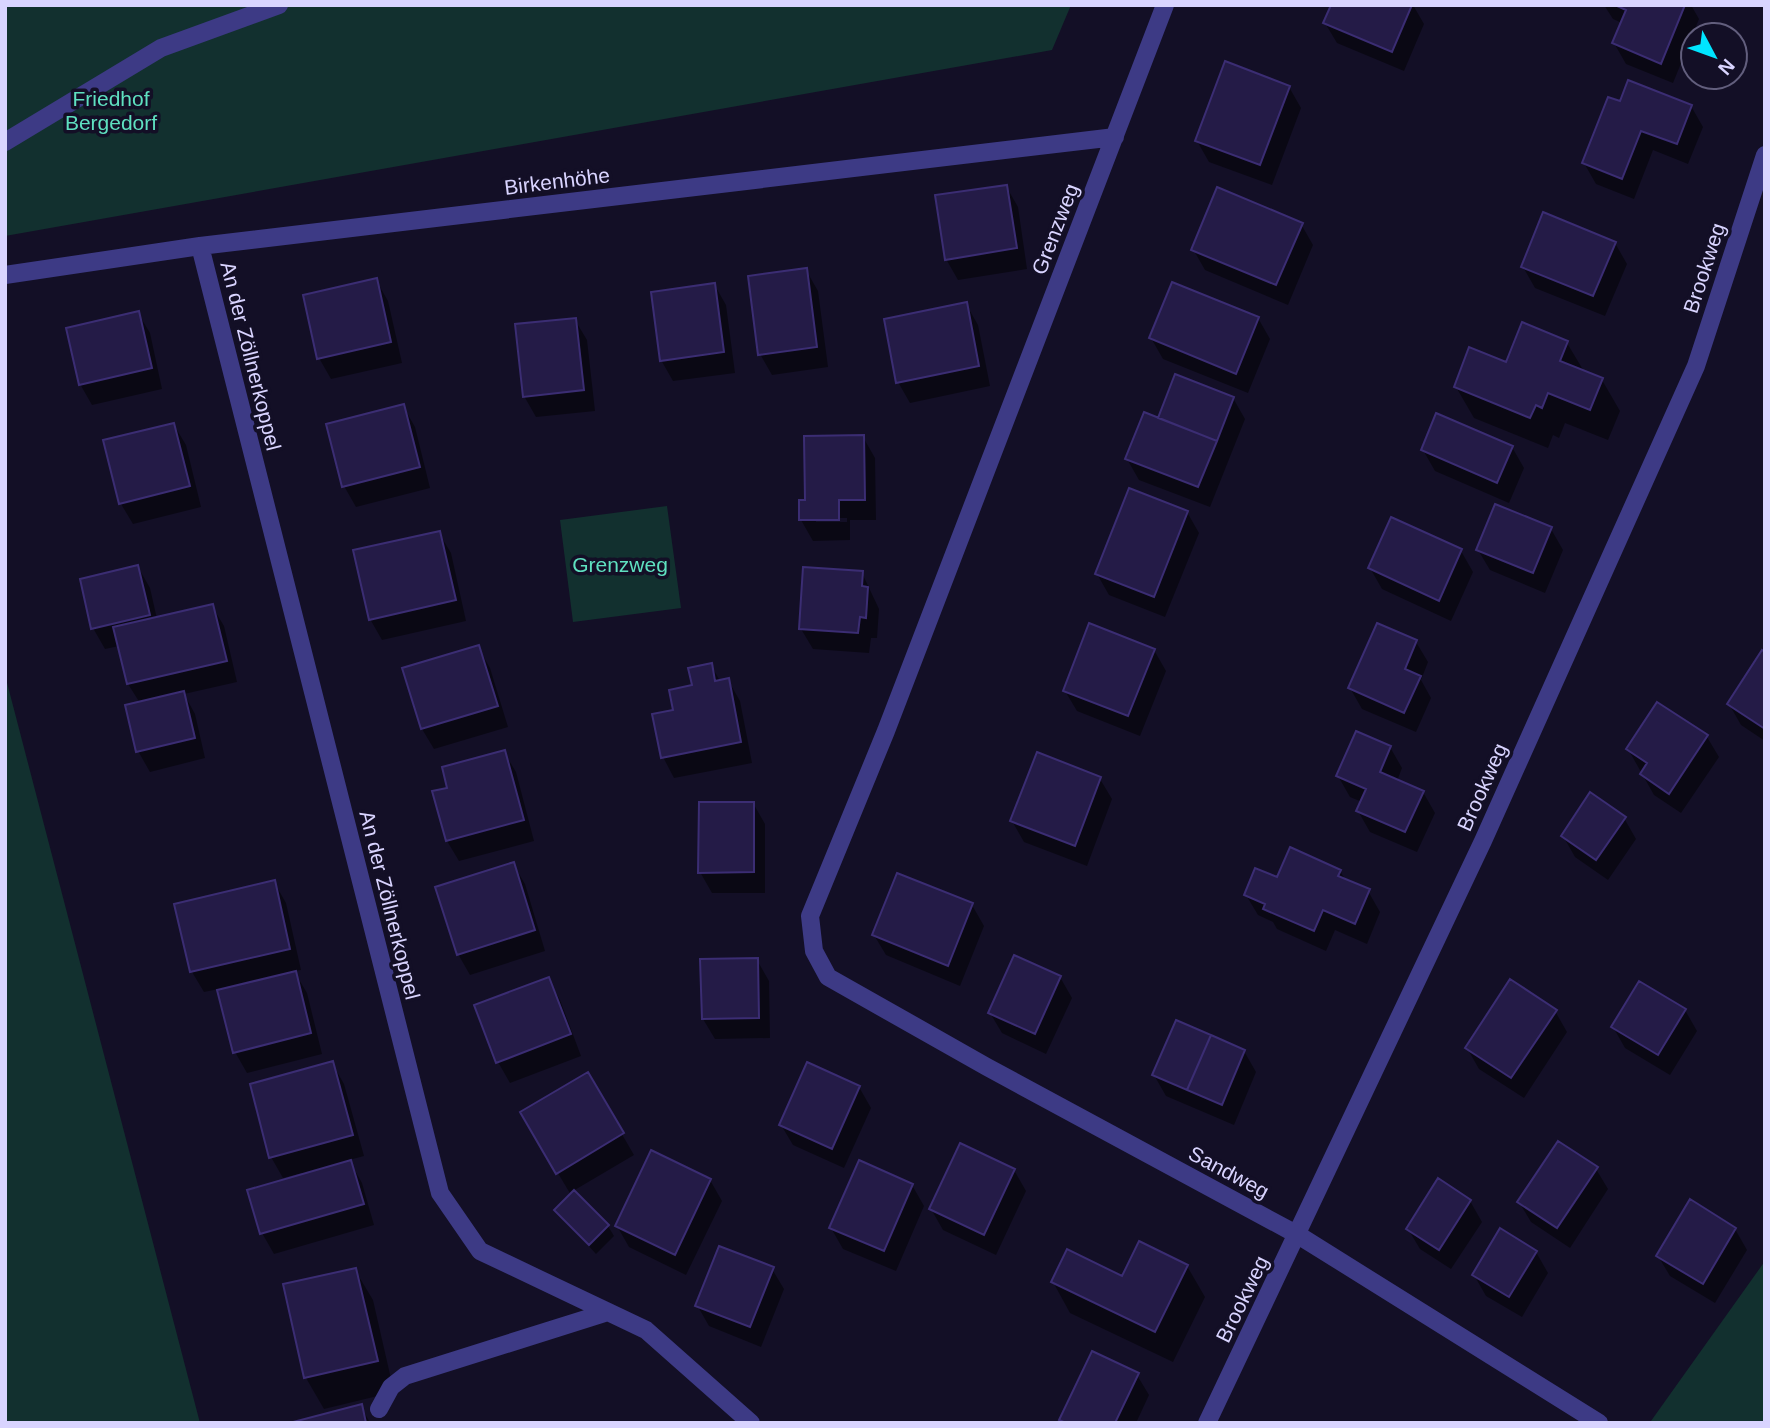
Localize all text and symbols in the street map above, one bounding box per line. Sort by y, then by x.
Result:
north arrow [1679,21,1749,91]
text: N [1714,55,1739,79]
park label: Friedhof Bergedorf [65,87,157,134]
street label: Birkenhöhe [503,163,611,199]
street label: Grenzweg [1027,180,1083,278]
street label: Brookweg [1679,220,1729,316]
street label: An der Zöllnerkoppel [216,259,286,453]
park label: Grenzweg [572,553,668,576]
street label: Brookweg [1453,740,1511,834]
street label: An der Zöllnerkoppel [355,808,425,1002]
street label: Sandweg [1185,1141,1273,1203]
street label: Brookweg [1211,1252,1273,1346]

